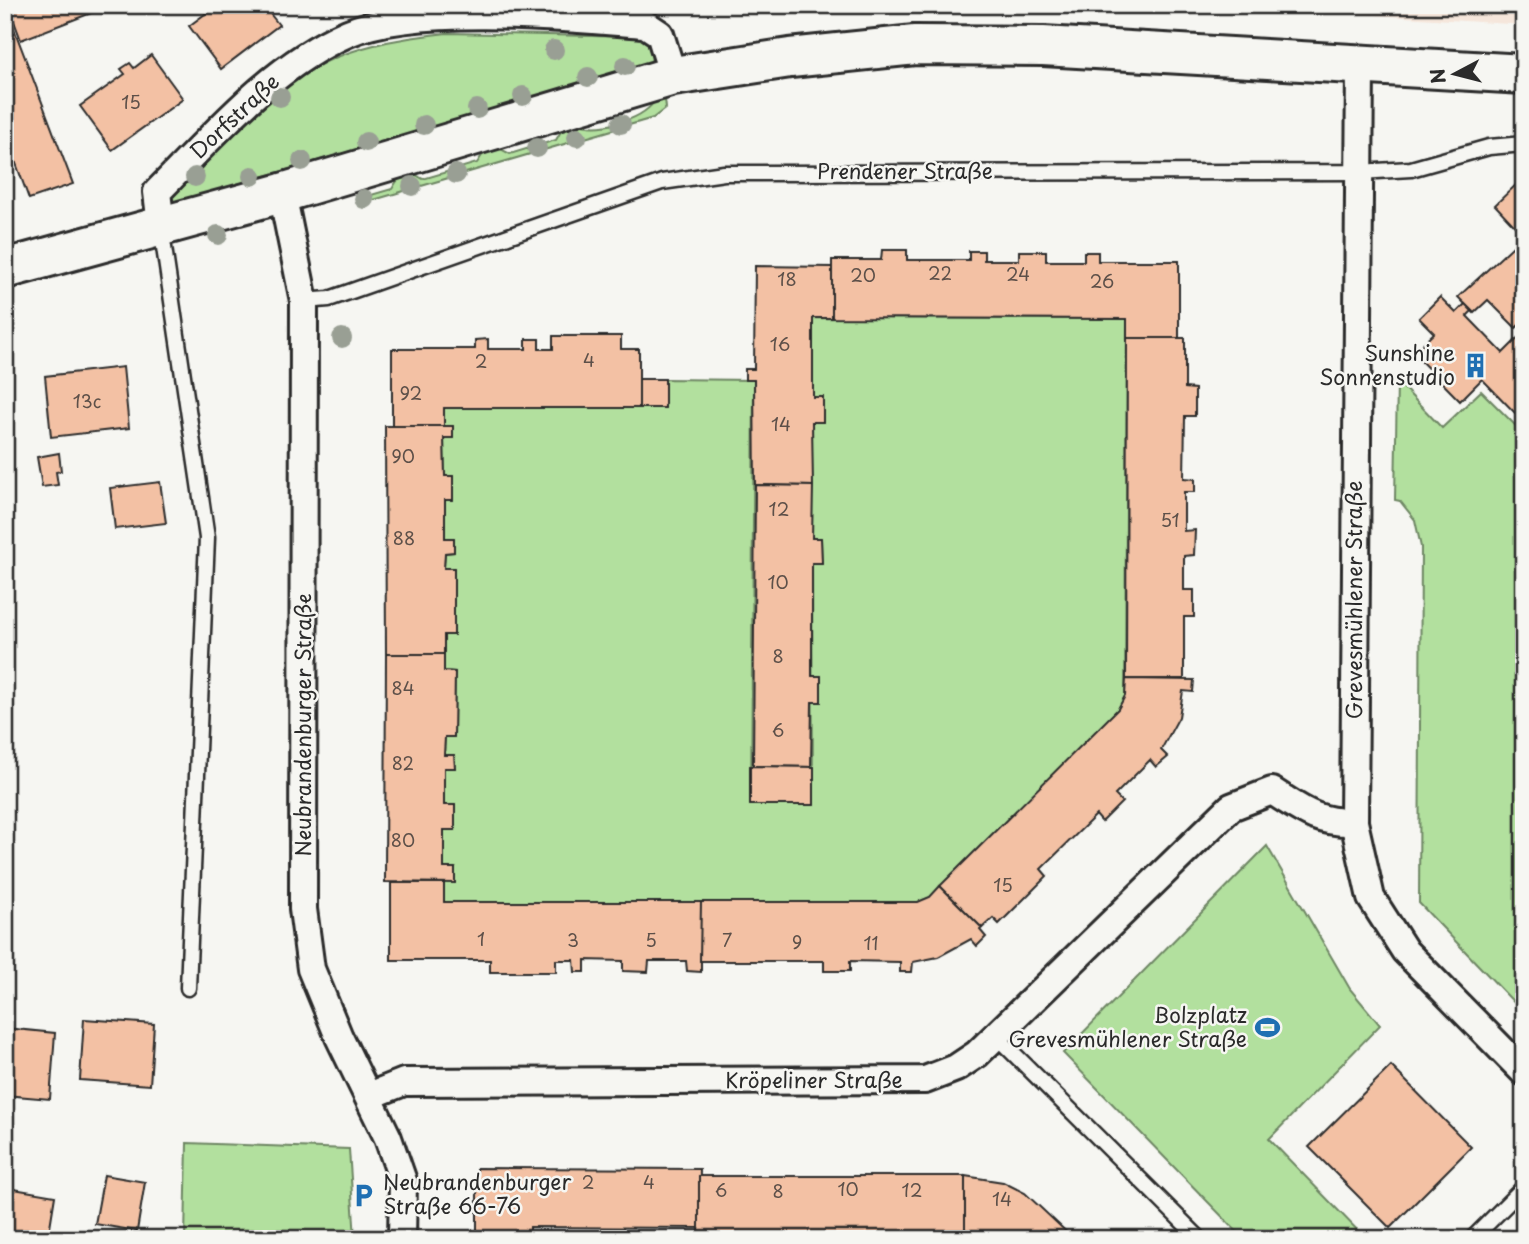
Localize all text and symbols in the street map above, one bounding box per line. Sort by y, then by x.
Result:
north arrow [1420,38,1490,108]
street label: Dorfstraße [181,65,286,166]
text: N [1422,67,1452,85]
house number: 15 [121,88,141,115]
street label: Prendener Straße [817,154,993,186]
house number: 22 [928,259,952,286]
house number: 24 [1006,260,1030,287]
house number: 20 [850,261,876,288]
house number: 18 [777,265,797,292]
house number: 26 [1090,267,1114,294]
house number: 16 [770,330,790,357]
place label: Sunshine Sonnenstudio [1319,336,1455,392]
house number: 4 [583,346,595,373]
house number: 2 [475,347,487,374]
building icon: Sunshine Sonnenstudio [1461,352,1489,380]
house number: 92 [400,379,422,406]
house number: 13c [73,387,101,414]
house number: 14 [771,410,791,437]
house number: 90 [391,442,415,469]
street label: Grevesmühlener Straße [1337,481,1369,719]
house number: 12 [769,495,789,522]
house number: 51 [1160,506,1180,533]
house number: 88 [393,524,415,551]
house number: 10 [767,568,789,595]
street label: Neubrandenburger Straße [286,593,318,857]
house number: 8 [772,642,784,669]
house number: 84 [391,674,415,701]
house number: 6 [772,716,784,743]
house number: 82 [392,749,414,776]
house number: 80 [391,826,415,853]
house number: 15 [993,871,1013,898]
house number: 1 [477,925,485,952]
house number: 3 [567,926,579,953]
house number: 5 [645,926,657,953]
house number: 7 [722,926,732,953]
house number: 9 [792,928,802,955]
house number: 11 [863,929,879,956]
place label: Bolzplatz Grevesmühlener Straße [1008,998,1247,1054]
sports icon: Bolzplatz Grevesmühlener Straße [1253,1014,1281,1042]
street label: Kröpeliner Straße [725,1063,903,1095]
place label: Neubrandenburger Straße 66-76 [383,1165,571,1221]
house number: 2 [582,1168,594,1195]
house number: 4 [643,1168,655,1195]
house number: 10 [837,1175,859,1202]
house number: 6 [715,1176,727,1203]
house number: 12 [902,1176,922,1203]
house number: 8 [772,1177,784,1204]
parking icon: Neubrandenburger Straße 66-76 [349,1181,377,1209]
house number: 14 [992,1185,1012,1212]

